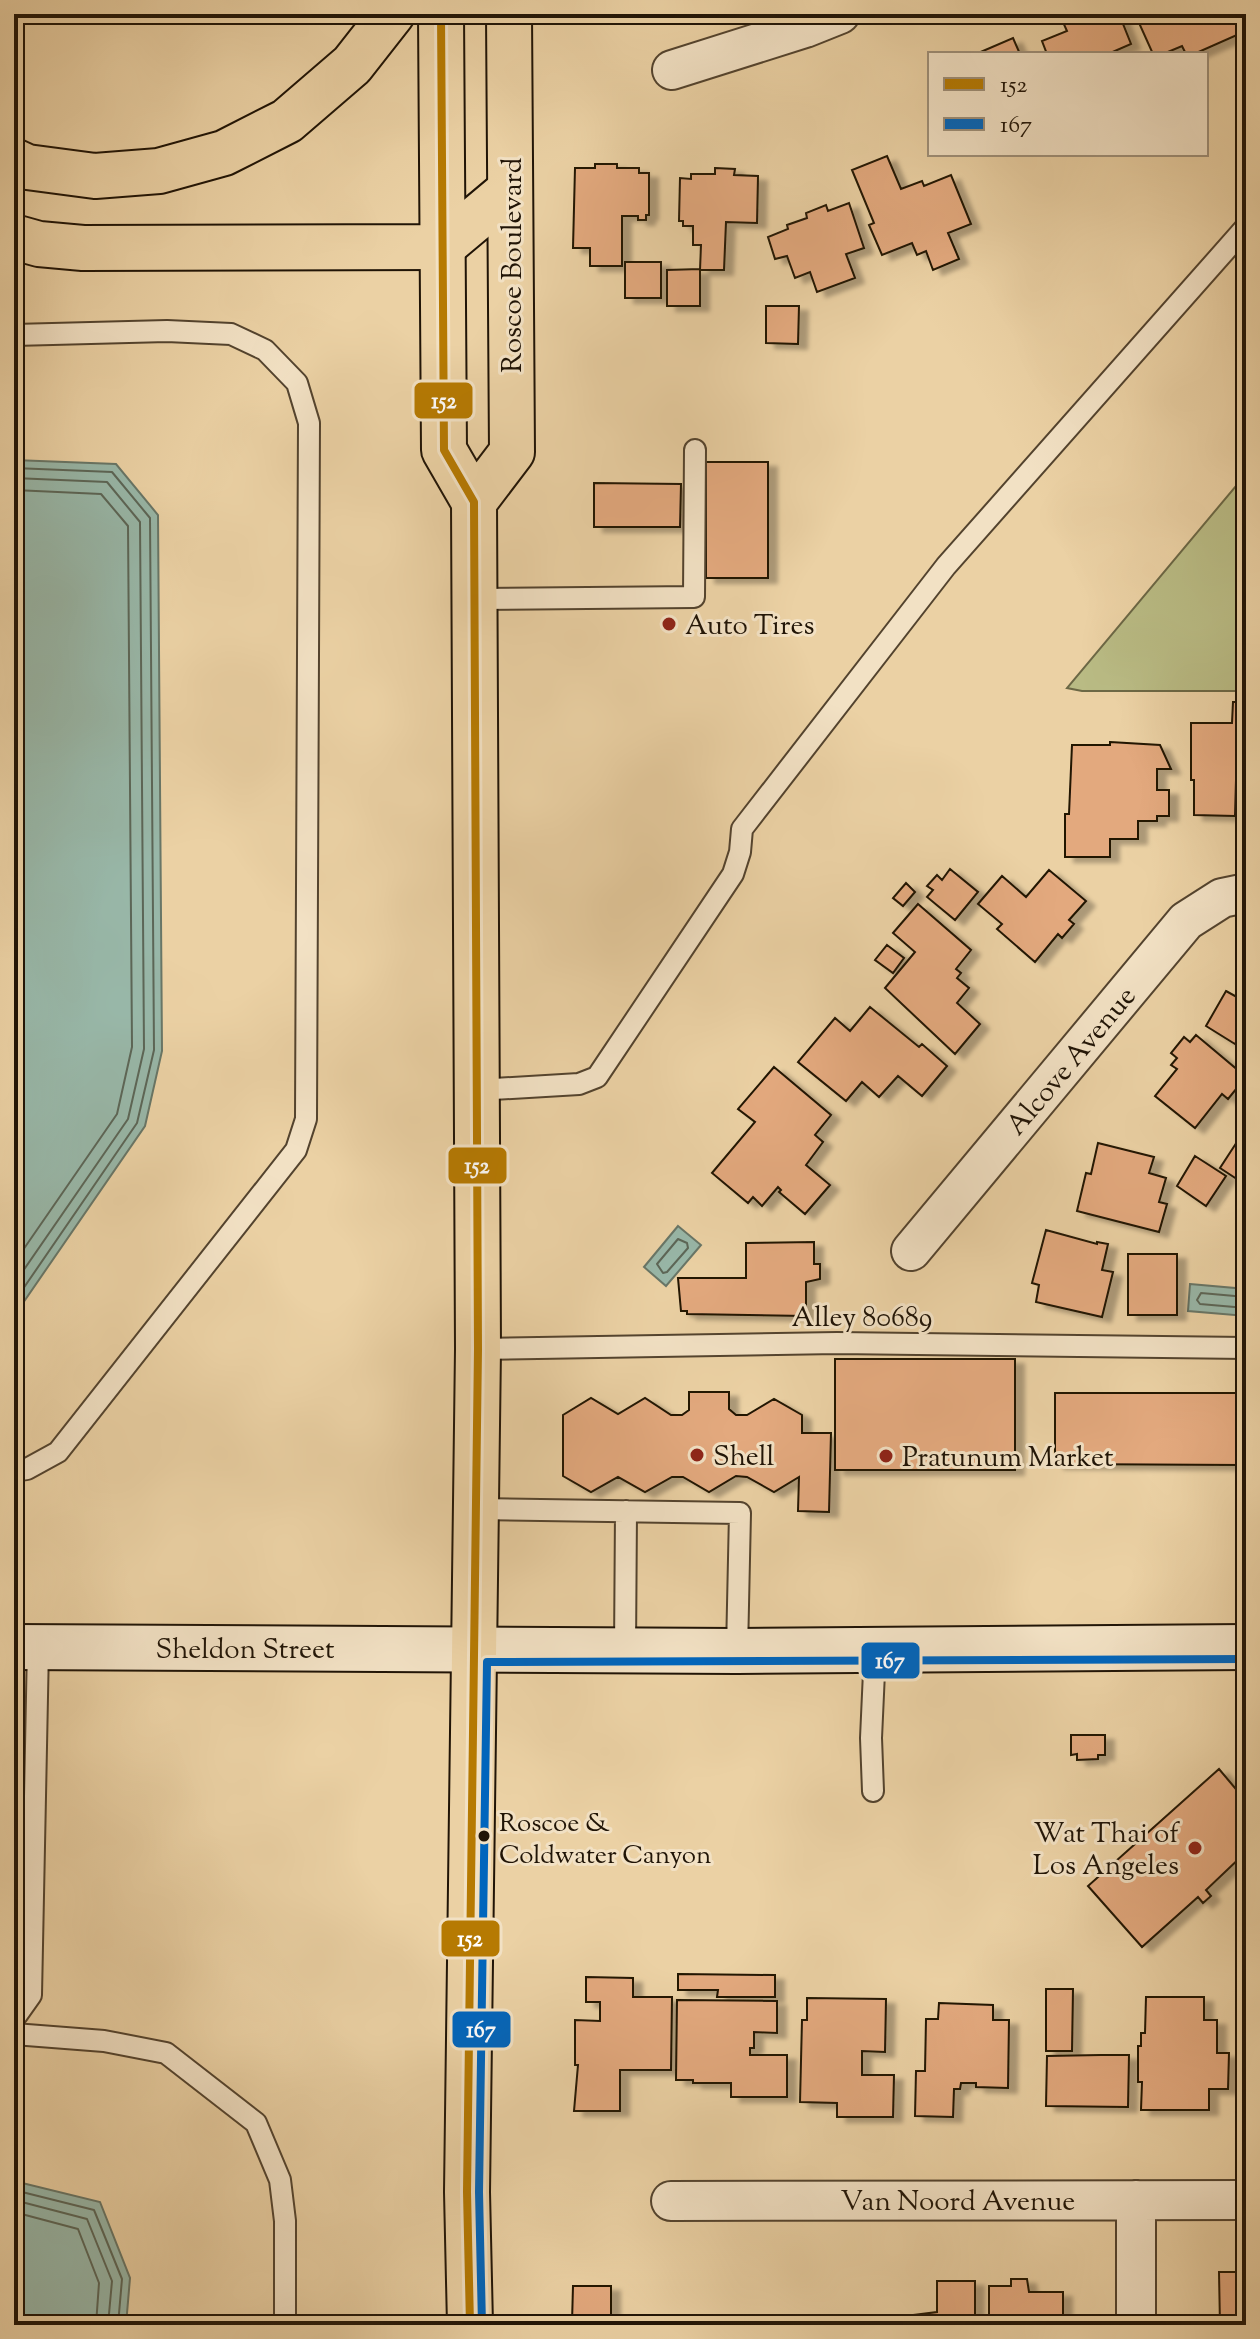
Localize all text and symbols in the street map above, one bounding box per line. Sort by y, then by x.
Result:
legend [928,52,1208,156]
text: 152 [1000,69,1028,103]
text: 167 [1000,109,1032,143]
street label: Roscoe Boulevard [494,157,534,373]
line badge: 152 [413,381,474,420]
text: 152 [431,387,457,419]
place label: Auto Tires [685,607,814,647]
marker: Auto Tires [660,615,678,633]
street label: Alcove Avenue [998,979,1147,1145]
line badge: 152 [447,1146,508,1185]
text: 152 [464,1152,490,1184]
street label: Alley 80689 [792,1299,932,1339]
place label: Shell [713,1438,775,1478]
place label: Pratunum Market [902,1439,1114,1479]
marker: Shell [688,1446,706,1464]
marker: Pratunum Market [877,1447,895,1465]
street label: Sheldon Street [156,1631,335,1671]
line badge: 167 [860,1641,921,1680]
text: 167 [875,1647,906,1679]
place label: Roscoe & Coldwater Canyon [499,1806,711,1875]
place label: Wat Thai of Los Angeles [1033,1815,1180,1887]
marker: Roscoe & Coldwater Canyon [476,1828,492,1844]
marker: Wat Thai of Los Angeles [1186,1839,1204,1857]
line badge: 152 [440,1919,501,1958]
text: 152 [457,1925,483,1957]
line badge: 167 [451,2010,512,2049]
text: 167 [466,2016,497,2048]
street label: Van Noord Avenue [841,2183,1075,2223]

